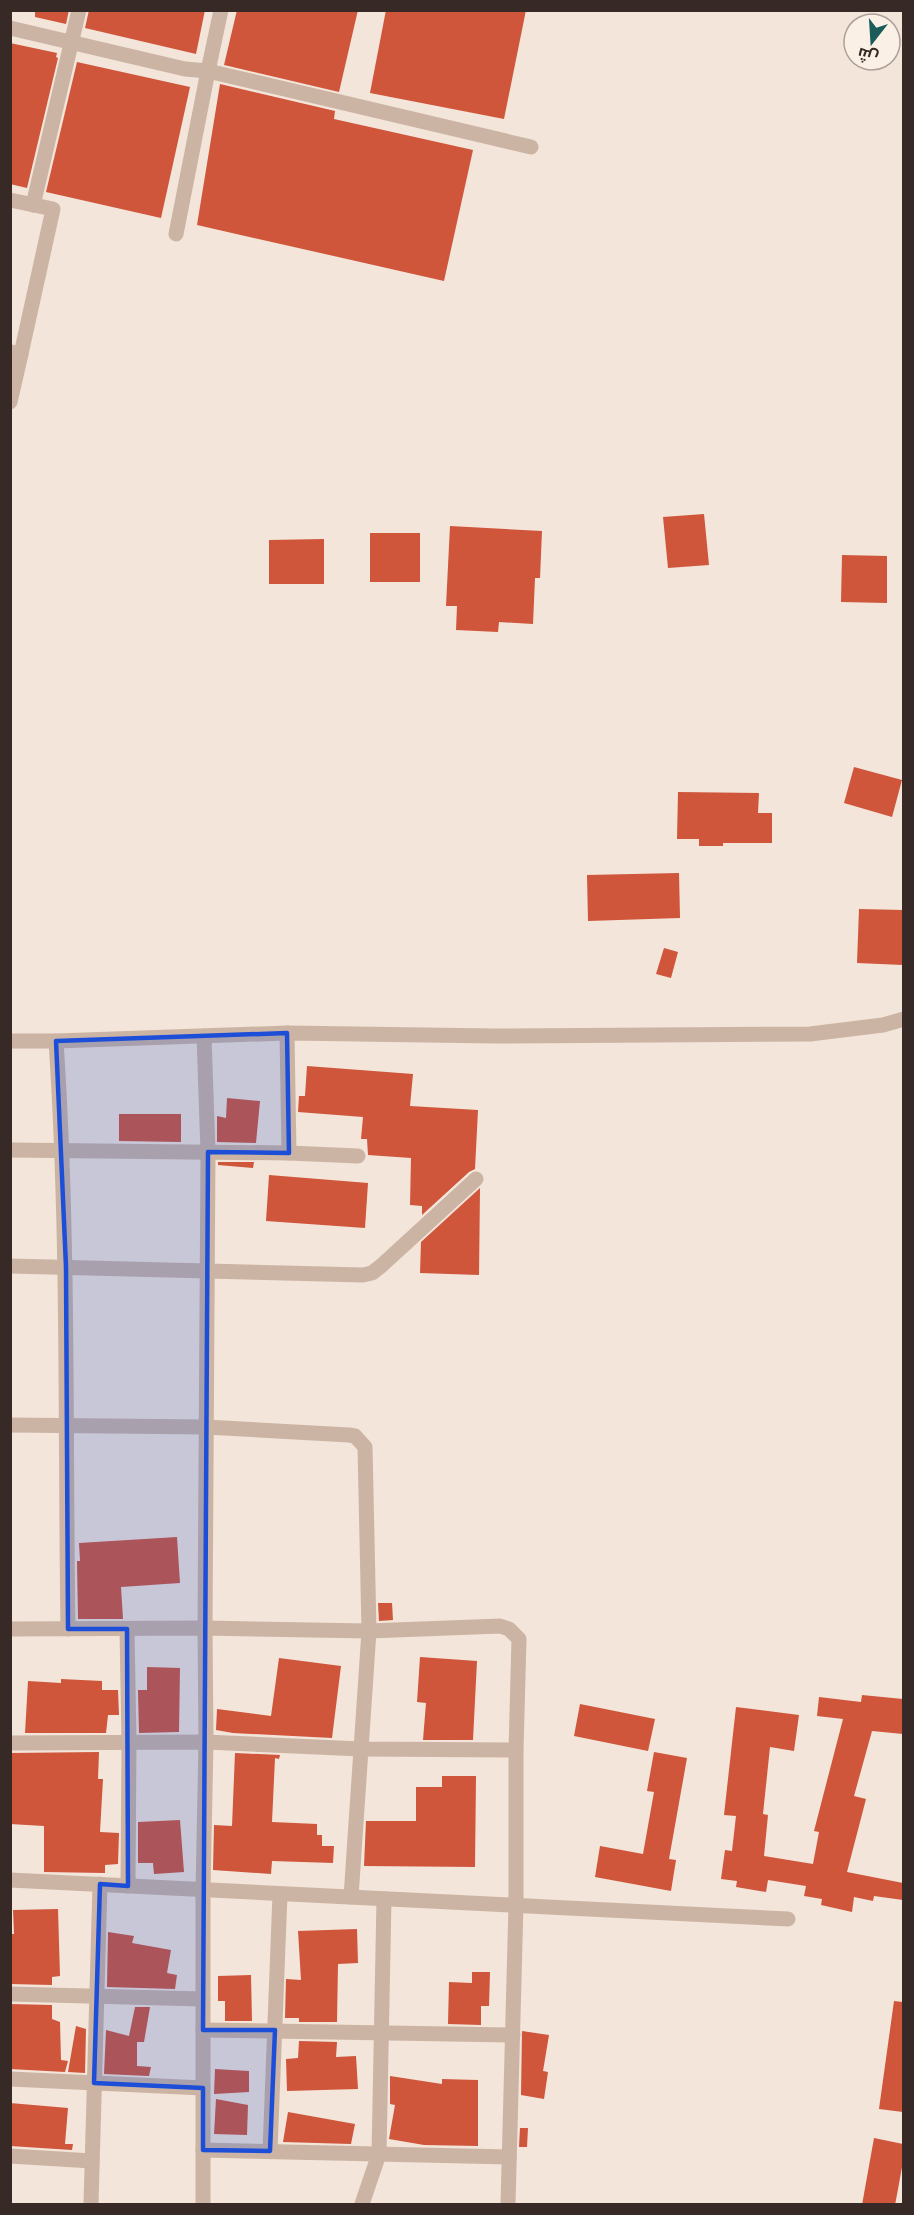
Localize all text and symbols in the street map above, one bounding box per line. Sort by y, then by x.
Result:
north arrow [842,12,902,72]
text: ش [855,44,880,69]

